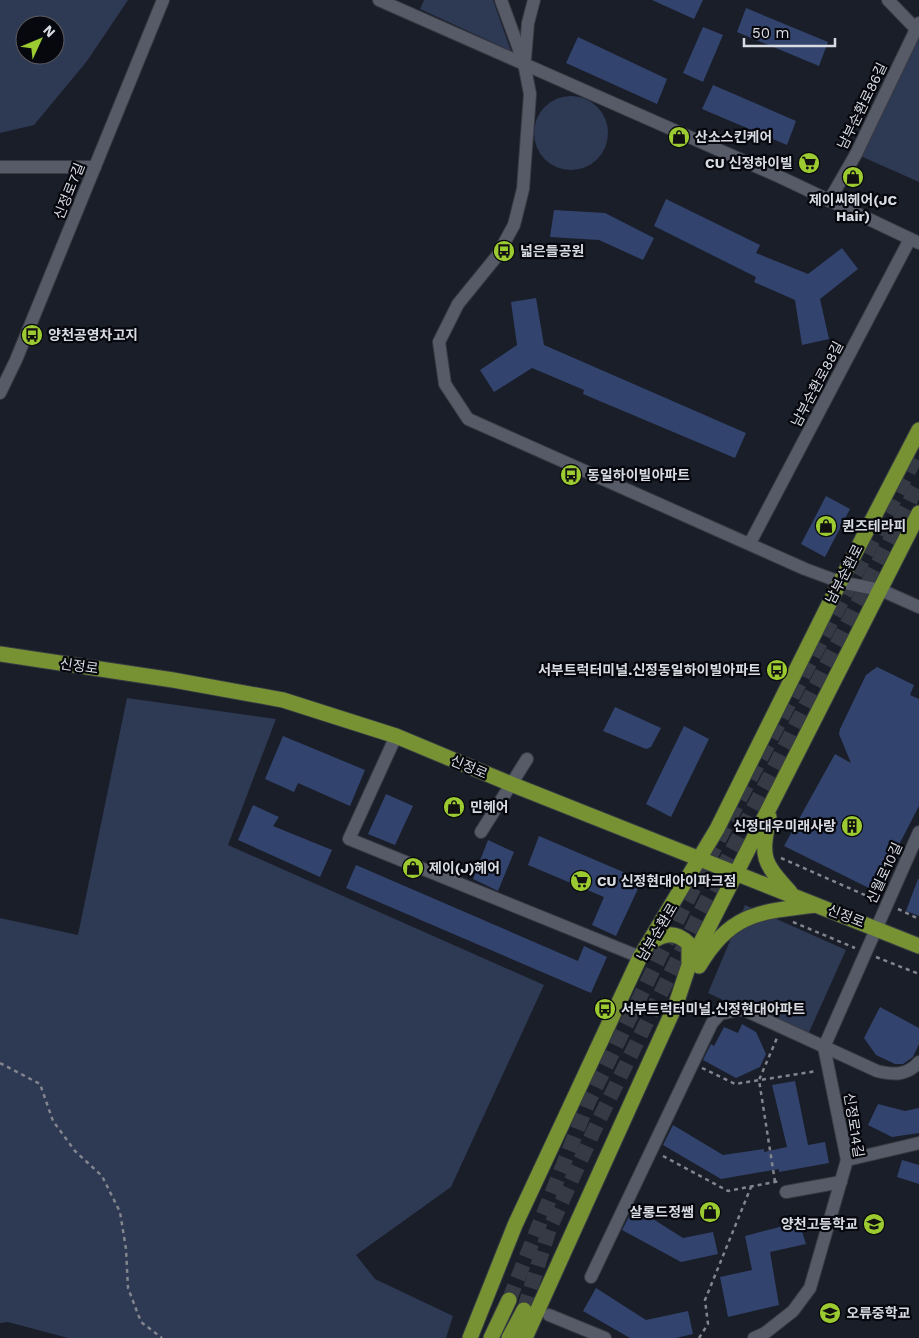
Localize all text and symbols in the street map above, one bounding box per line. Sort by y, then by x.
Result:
north arrow [15,15,65,65]
scale bar [744,15,835,47]
text: N [40,22,59,40]
text: 50 m [752,24,789,42]
street label: 남부순환로86길 [834,60,890,152]
shop icon: 산소스킨케어 [667,125,691,149]
place label: 산소스킨케어 [695,129,772,145]
supermarket icon: CU 신정하이빌 [797,151,821,175]
place label: CU 신정하이빌 [705,155,793,171]
street label: 신정로7길 [50,160,88,222]
shop icon: 제이씨헤어(JC Hair) [841,165,865,189]
place label: 제이씨헤어(JC Hair) [809,192,897,224]
bus stop icon: 넓은들공원 [492,239,516,263]
place label: 넓은들공원 [520,243,584,259]
bus stop icon: 양천공영차고지 [20,323,44,347]
place label: 양천공영차고지 [48,327,138,343]
street label: 남부순환로88길 [788,339,846,429]
bus stop icon: 동일하이빌아파트 [559,463,583,487]
place label: 동일하이빌아파트 [587,467,690,483]
shop icon: 퀸즈테라피 [814,514,838,538]
place label: 퀸즈테라피 [842,518,906,534]
street label: 남부순환로 [822,542,866,606]
street label: 신정로 [59,655,99,677]
bus stop icon: 서부트럭터미널.신정동일하이빌아파트 [765,658,789,682]
place label: 서부트럭터미널.신정동일하이빌아파트 [538,662,761,678]
street label: 신정로 [448,752,490,782]
shop icon: 민헤어 [442,795,466,819]
place label: 민헤어 [470,799,509,815]
building icon: 신정대우미래사랑 [840,814,864,838]
place label: 신정대우미래사랑 [733,818,836,834]
street label: 신월로10길 [863,840,905,906]
shop icon: 제이(J)헤어 [401,856,425,880]
place label: 제이(J)헤어 [429,860,500,876]
supermarket icon: CU 신정현대아이파크점 [569,869,593,893]
place label: CU 신정현대아이파크점 [597,873,736,889]
street label: 남부순환로 [634,900,681,964]
street label: 신정로 [825,902,867,930]
bus stop icon: 서부트럭터미널.신정현대아파트 [593,997,617,1021]
place label: 서부트럭터미널.신정현대아파트 [621,1001,805,1017]
street label: 신정로14길 [841,1091,867,1159]
shop icon: 살롱드정쌤 [698,1200,722,1224]
place label: 살롱드정쌤 [630,1204,694,1220]
school or university icon: 양천고등학교 [862,1212,886,1236]
place label: 양천고등학교 [781,1216,858,1232]
school or university icon: 오류중학교 [818,1301,842,1325]
place label: 오류중학교 [846,1305,911,1321]

